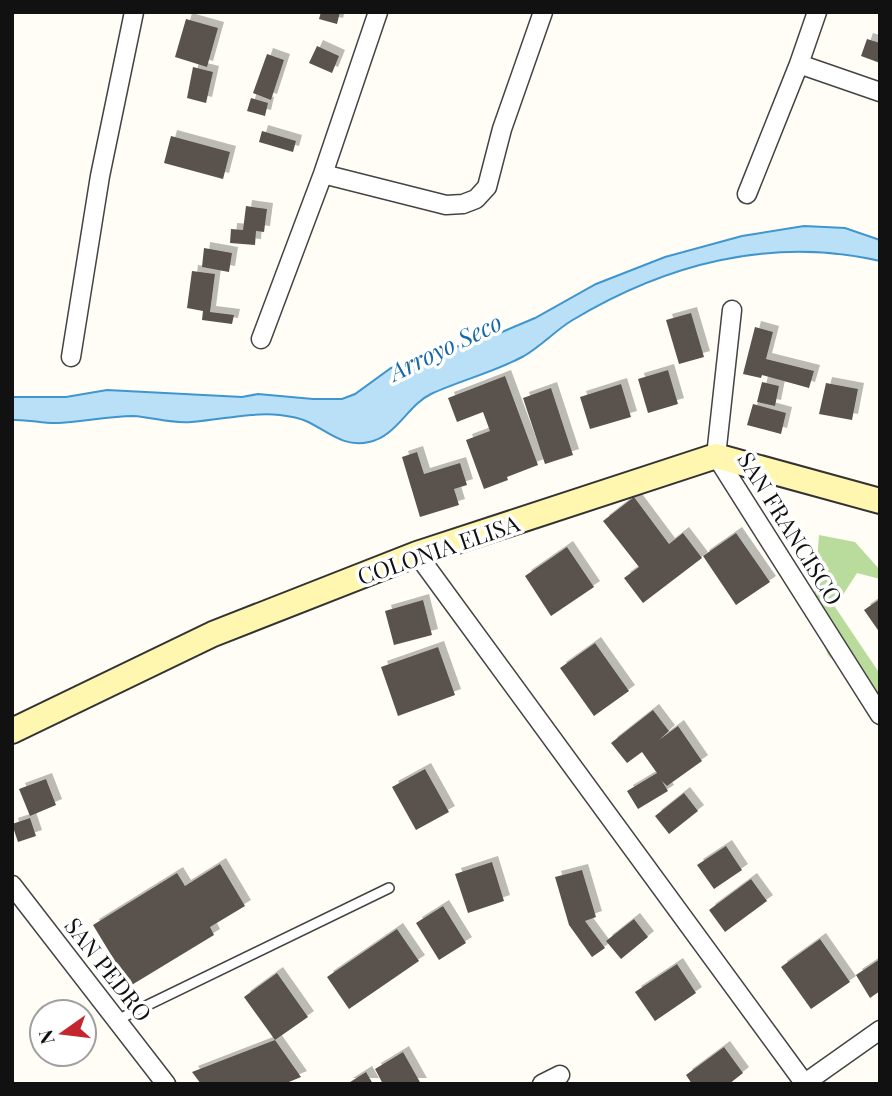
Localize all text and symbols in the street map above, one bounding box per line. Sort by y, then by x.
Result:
water label: Arroyo Seco [381,305,507,388]
street label: SAN FRANCISCO [731,445,851,611]
street label: COLONIA ELISA [353,507,524,591]
street label: SAN PEDRO [59,911,159,1027]
north arrow [28,998,98,1068]
text: N [31,1027,60,1047]

